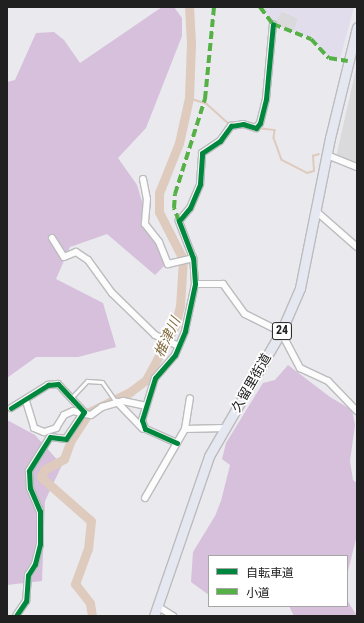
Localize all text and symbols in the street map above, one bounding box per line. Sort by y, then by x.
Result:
water label: 椎津川 [151,314,183,360]
road number: 24 [271,321,293,341]
street label: 久留里街道 [229,351,275,415]
legend [208,555,348,607]
text: 自転車道 [246,566,294,580]
text: 小道 [246,586,270,600]

